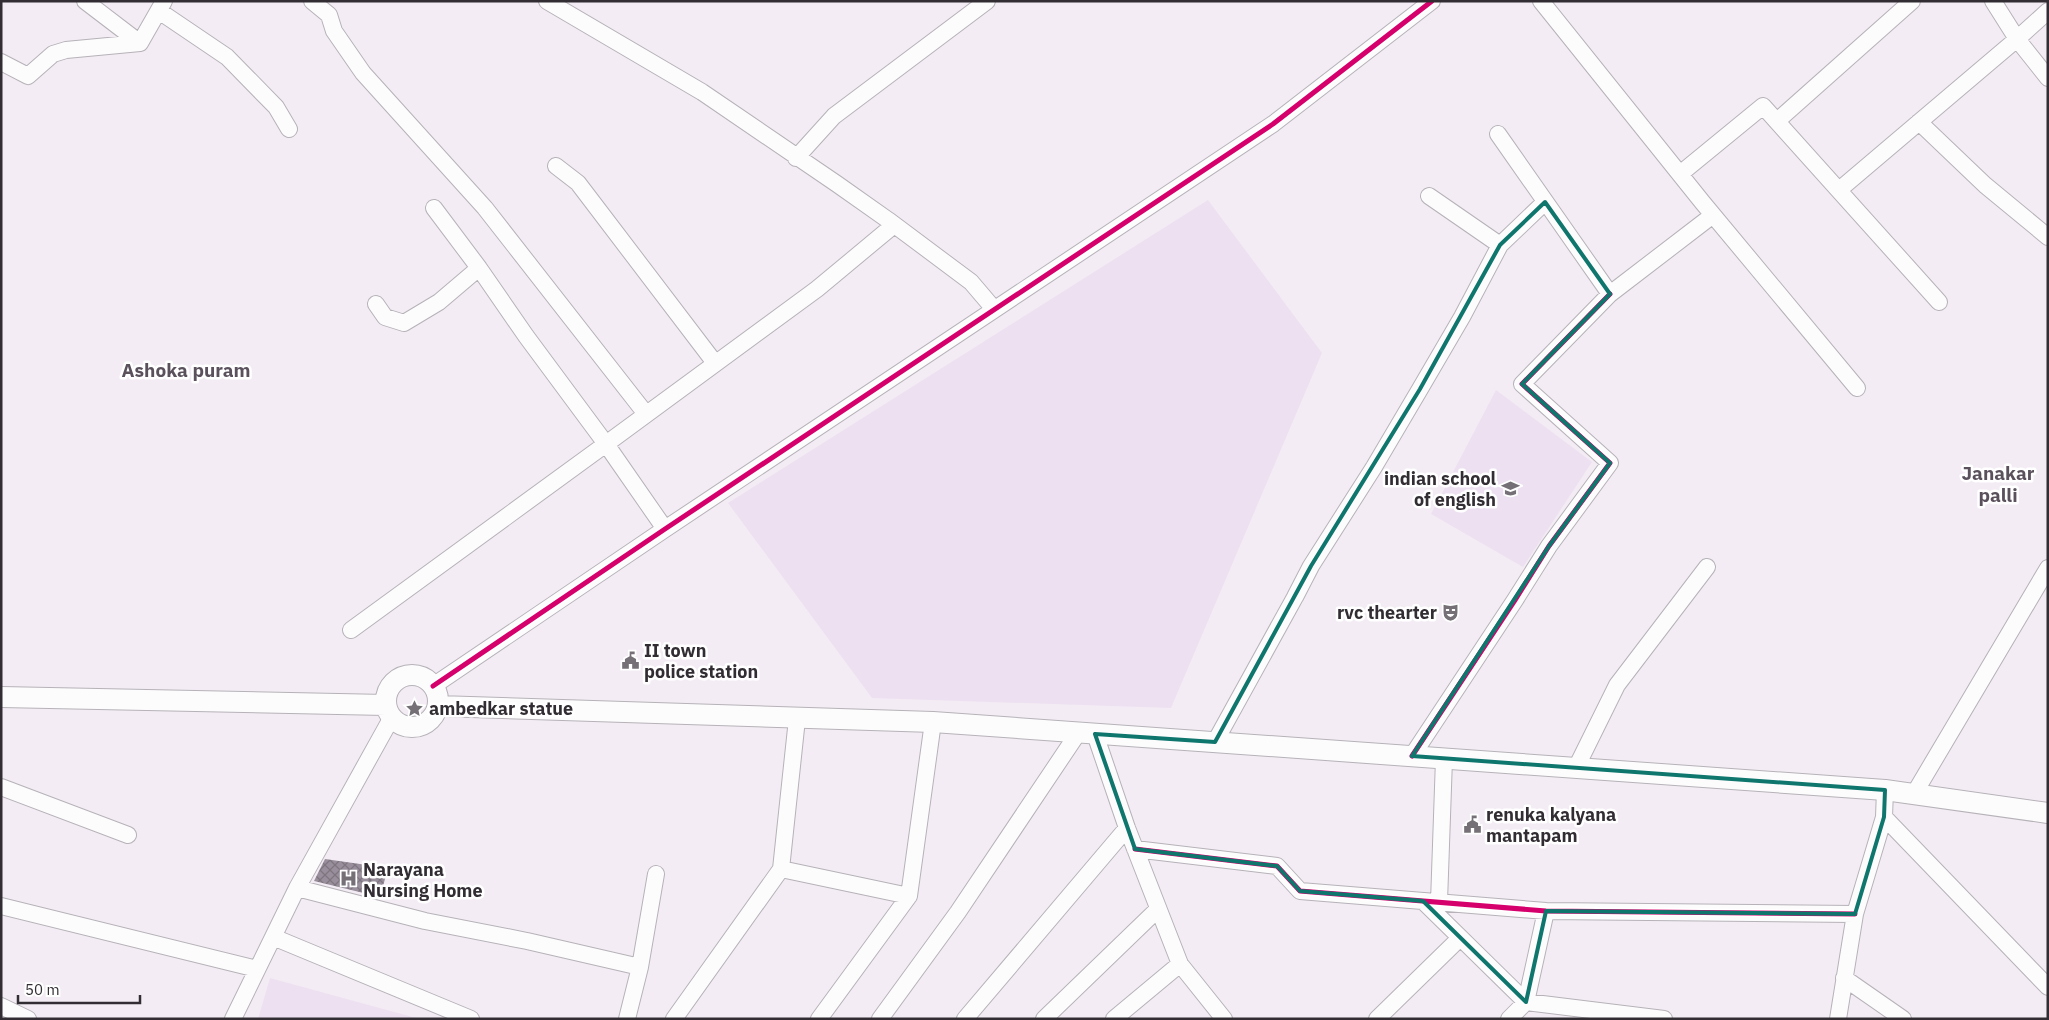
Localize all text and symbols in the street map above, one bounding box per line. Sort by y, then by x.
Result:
district label: Ashoka puram [122,358,250,382]
district label: Janakar palli [1961,461,2035,507]
place label: indian school of english [1384,467,1497,511]
school or university icon: indian school of english [1500,478,1520,498]
place label: rvc thearter [1337,601,1437,624]
theatre icon: rvc thearter [1441,602,1461,622]
place label: II town police station [644,639,758,683]
public building icon: II town police station [620,650,640,670]
place label: ambedkar statue [429,697,573,720]
place icon: ambedkar statue [405,698,425,718]
place label: renuka kalyana mantapam [1486,803,1616,847]
public building icon: renuka kalyana mantapam [1462,814,1482,834]
place label: Narayana Nursing Home [363,858,483,902]
hospital icon: Narayana Nursing Home [339,869,359,889]
scale bar [18,972,140,1004]
text: 50 m [25,980,60,999]

